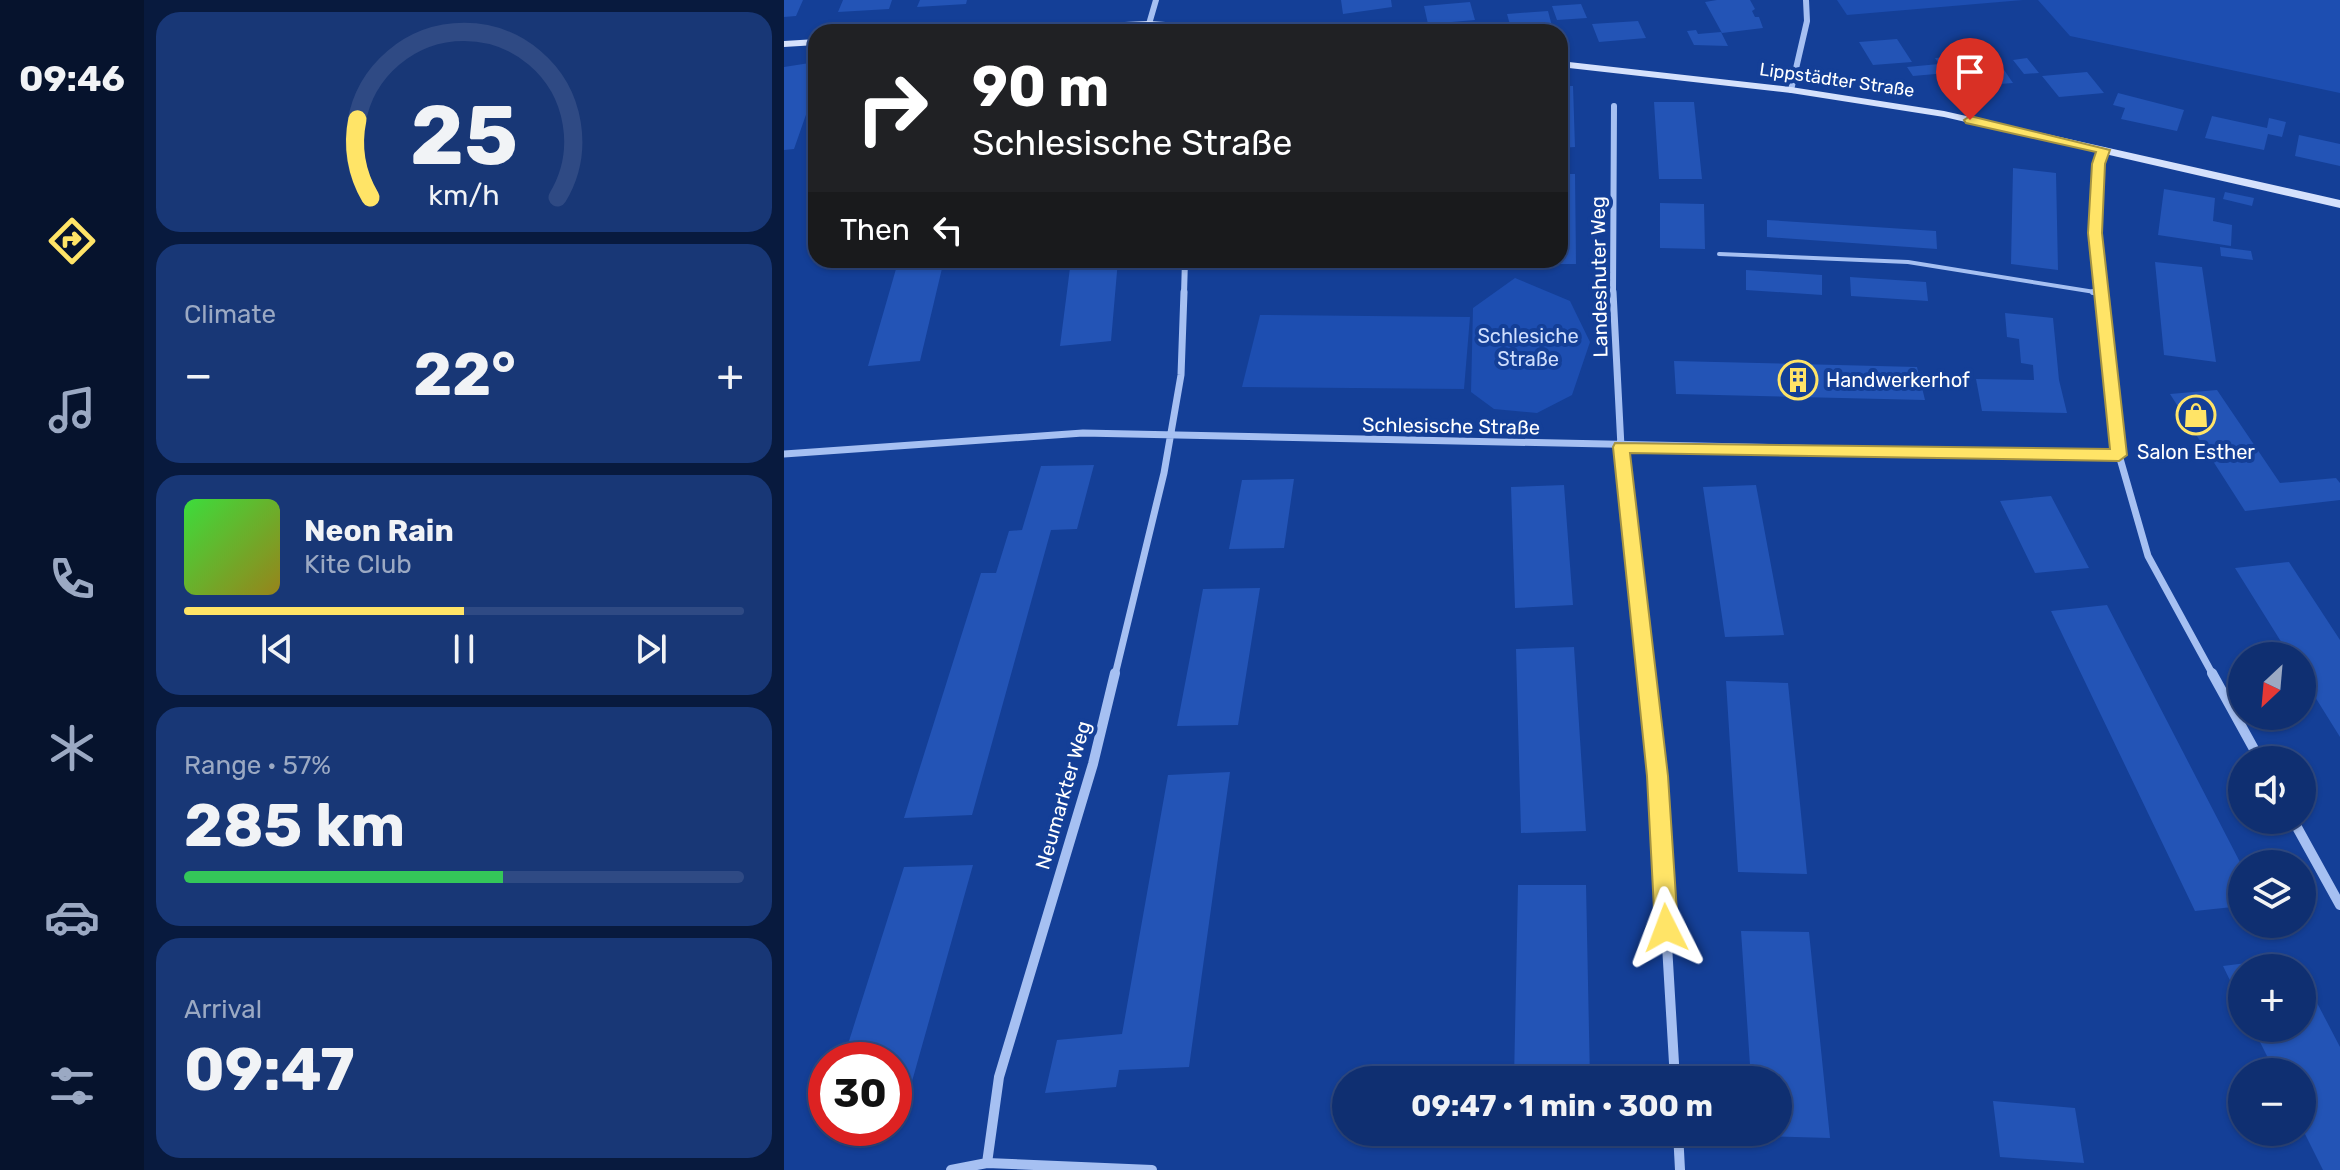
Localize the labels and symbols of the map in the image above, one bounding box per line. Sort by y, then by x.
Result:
pin [1936,38,2004,120]
street label: Lippstädter Straße [1758,58,1916,102]
street label: Landeshuter Weg [1586,196,1612,358]
park label: Schlesiche Straße [1477,324,1579,371]
building icon: Handwerkerhof [1777,359,1819,401]
place label: Handwerkerhof [1826,368,1970,392]
shop icon: Salon Esther [2175,394,2217,436]
street label: Schlesische Straße [1362,412,1540,440]
place label: Salon Esther [2137,440,2255,464]
north arrow [2228,642,2316,730]
street label: Neumarkter Weg [1030,718,1096,872]
position arrow [1624,886,1708,970]
speed limit sign: 30 [808,1042,912,1146]

